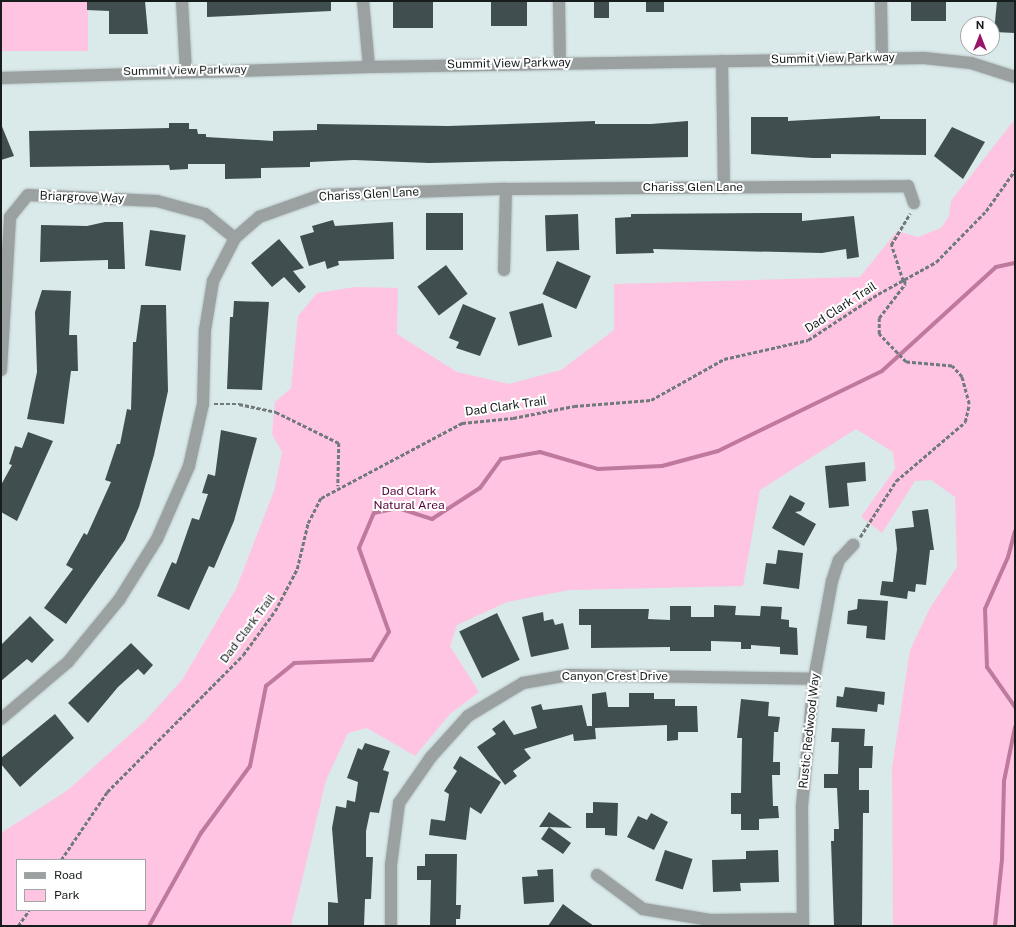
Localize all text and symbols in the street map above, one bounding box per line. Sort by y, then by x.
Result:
north arrow [960,16,1000,56]
text: N [976,19,984,31]
street label: Summit View Parkway [771,51,895,67]
street label: Summit View Parkway [447,56,571,72]
street label: Summit View Parkway [123,63,247,79]
street label: Chariss Glen Lane [643,181,743,195]
street label: Chariss Glen Lane [319,185,419,205]
street label: Briargrove Way [39,189,125,207]
street label: Dad Clark Trail [803,280,879,336]
street label: Dad Clark Trail [464,394,548,420]
park label: Dad Clark Natural Area [373,485,445,513]
street label: Dad Clark Trail [217,592,279,666]
street label: Canyon Crest Drive [562,670,668,684]
street label: Rustic Redwood Way [797,672,823,790]
legend [16,859,146,911]
text: Road [54,868,82,882]
text: Park [54,888,80,902]

